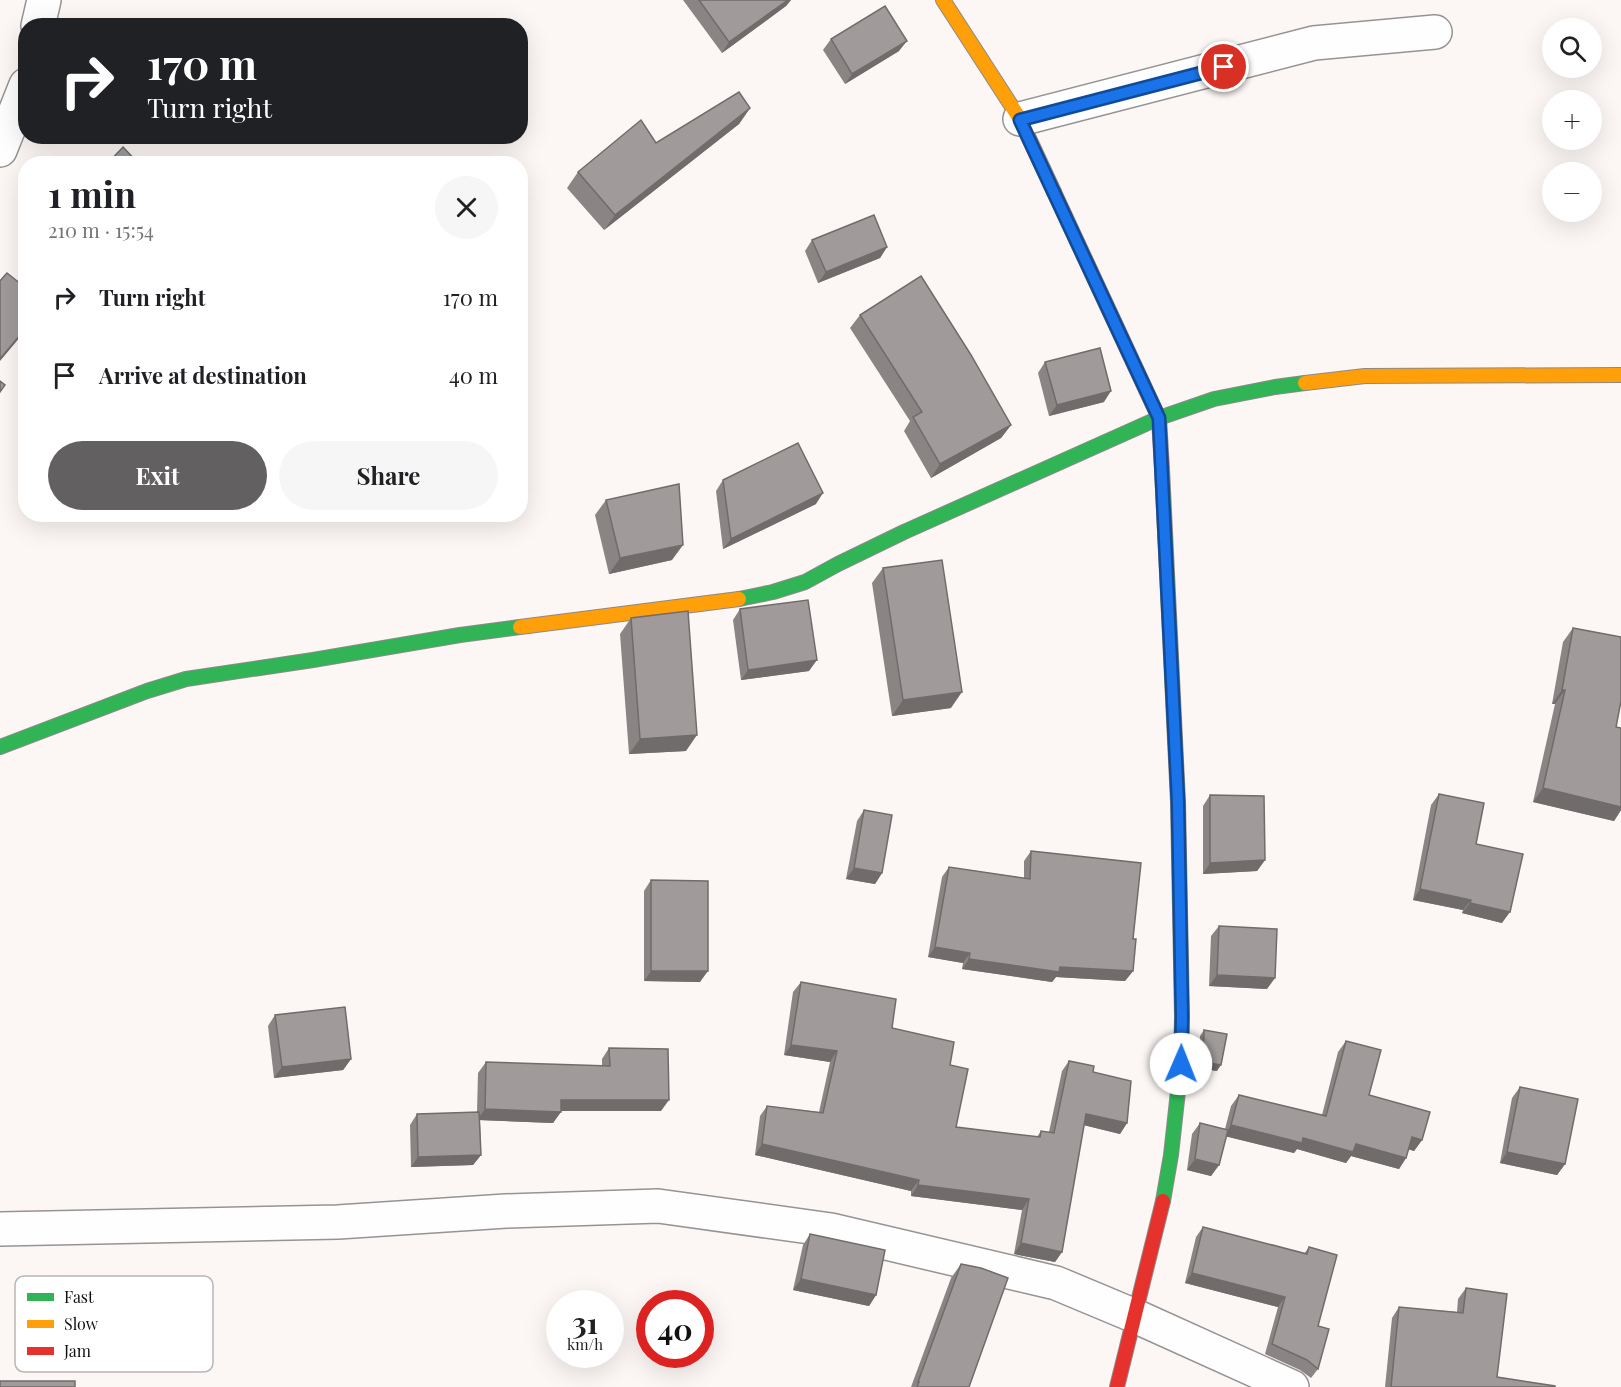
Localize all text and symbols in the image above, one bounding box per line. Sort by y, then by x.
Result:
map controls [1542,18,1602,222]
button: search [1542,18,1602,78]
text: 170 m [147,35,257,91]
pin [1198,41,1249,92]
icon: right [48,42,126,120]
icon: arrive [1207,50,1240,83]
text: Turn right [147,89,272,125]
button: + [1542,90,1602,150]
button: − [1542,162,1602,222]
text: 1 min [48,169,136,217]
button: close [435,176,498,239]
text: 210 m · 15:54 [48,216,154,243]
icon: right [48,281,81,314]
text: Turn right [99,282,205,312]
text: 170 m [443,282,498,312]
icon: arrive [48,359,81,392]
text: Arrive at destination [99,360,307,390]
text: 40 m [449,360,498,390]
button: Exit [48,441,267,510]
button: Share [279,441,498,510]
position arrow [1149,1032,1213,1096]
legend [15,1276,213,1372]
text: Fast [64,1286,94,1307]
speed limit sign: 40 [636,1290,714,1368]
text: 31 [572,1302,598,1342]
text: Slow [64,1313,99,1334]
text: km/h [567,1334,603,1354]
text: Jam [63,1340,91,1361]

